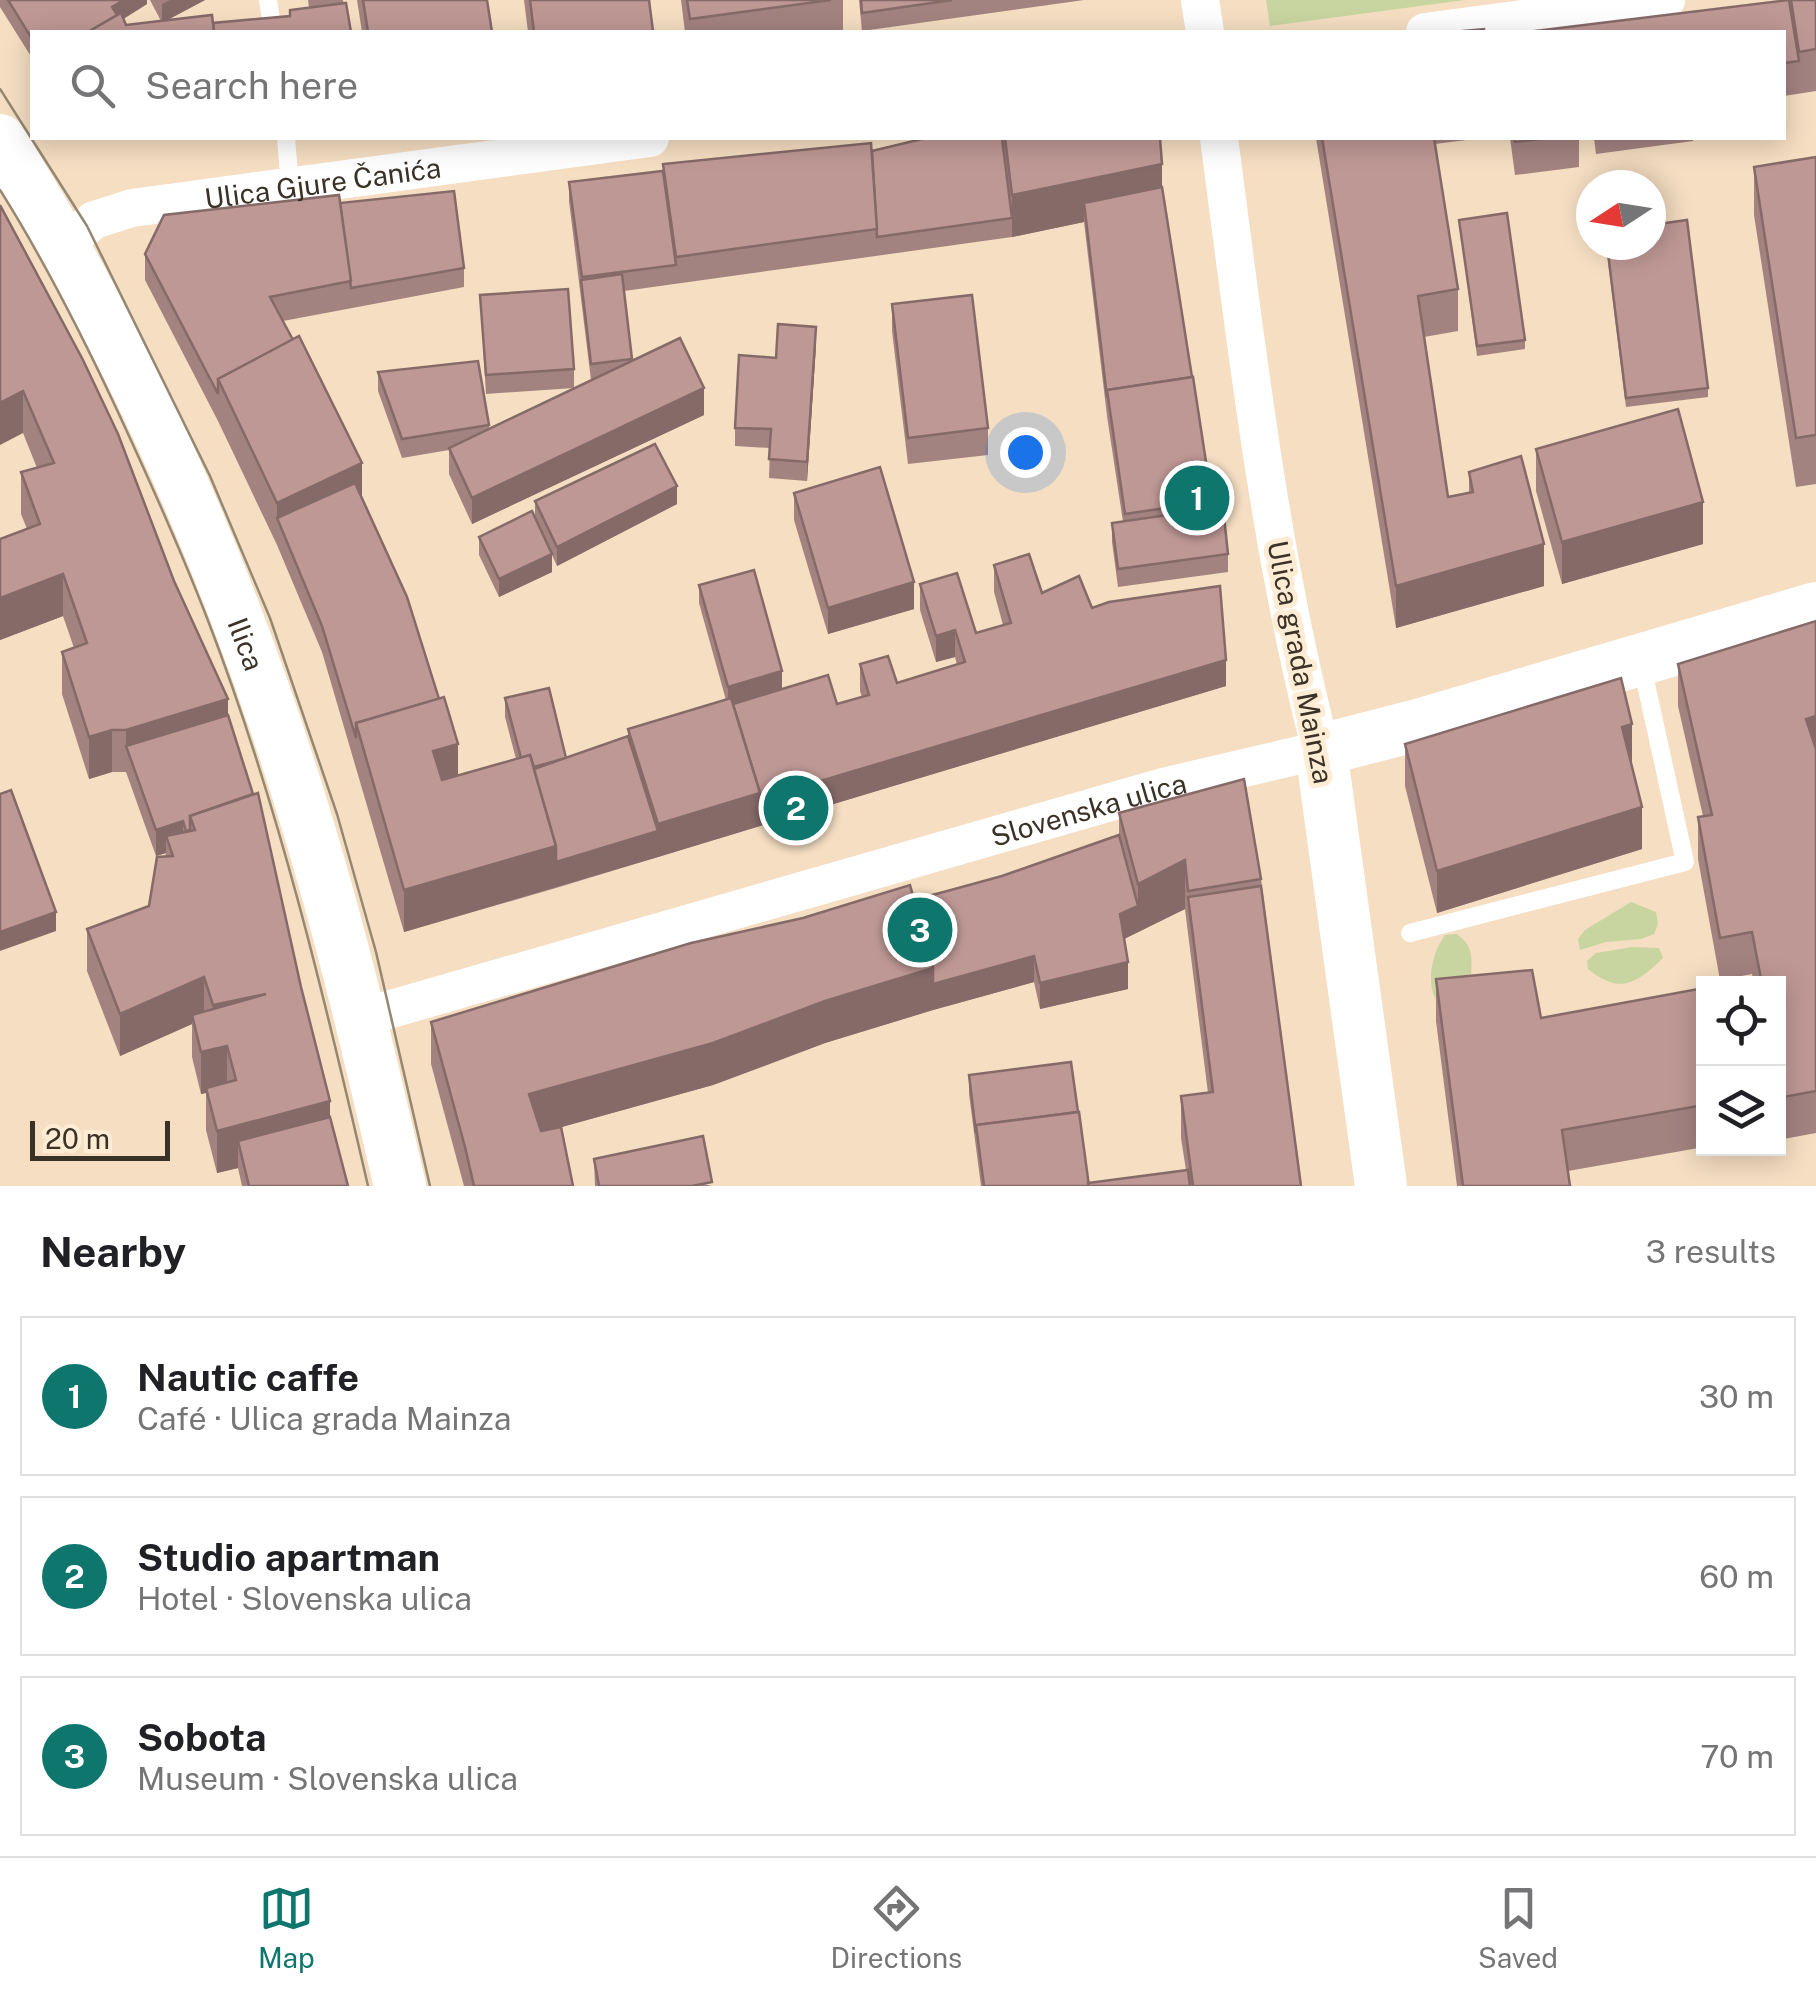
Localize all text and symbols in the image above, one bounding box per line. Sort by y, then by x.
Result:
search box [30,30,1786,140]
icon: search [65,58,120,113]
text: Search here [145,63,358,108]
street label: Ulica Gjure Čanića [202,150,443,215]
north arrow [1576,170,1666,260]
your location [1000,427,1051,478]
pin: 1 [1164,460,1230,536]
street label: Ulica grada Mainza [1261,538,1341,786]
street label: Ilica [222,613,272,675]
street label: Slovenska ulica [987,766,1190,852]
pin: 2 [764,770,828,846]
pin: 3 [888,892,952,968]
map controls [1696,976,1786,1156]
button: locate [1696,976,1786,1066]
button: layers [1696,1066,1786,1156]
scale bar [30,1116,170,1160]
text: 20 m [45,1122,110,1155]
text: Nearby [40,1227,186,1276]
text: 3 results [1646,1233,1776,1270]
text: Nautic caffe [137,1355,359,1400]
text: 1 [68,1378,81,1415]
text: 30 m [1699,1378,1774,1415]
text: Café · Ulica grada Mainza [137,1400,511,1437]
text: Studio apartman [137,1535,440,1580]
text: 2 [64,1558,85,1595]
text: 60 m [1699,1558,1774,1595]
text: Hotel · Slovenska ulica [137,1580,472,1617]
text: Sobota [137,1715,267,1760]
text: 3 [64,1738,85,1775]
text: 70 m [1700,1738,1774,1775]
text: Museum · Slovenska ulica [137,1760,518,1797]
tab: Map [258,1881,315,1974]
tab: Directions [831,1881,962,1974]
tab: Saved [1478,1881,1558,1974]

